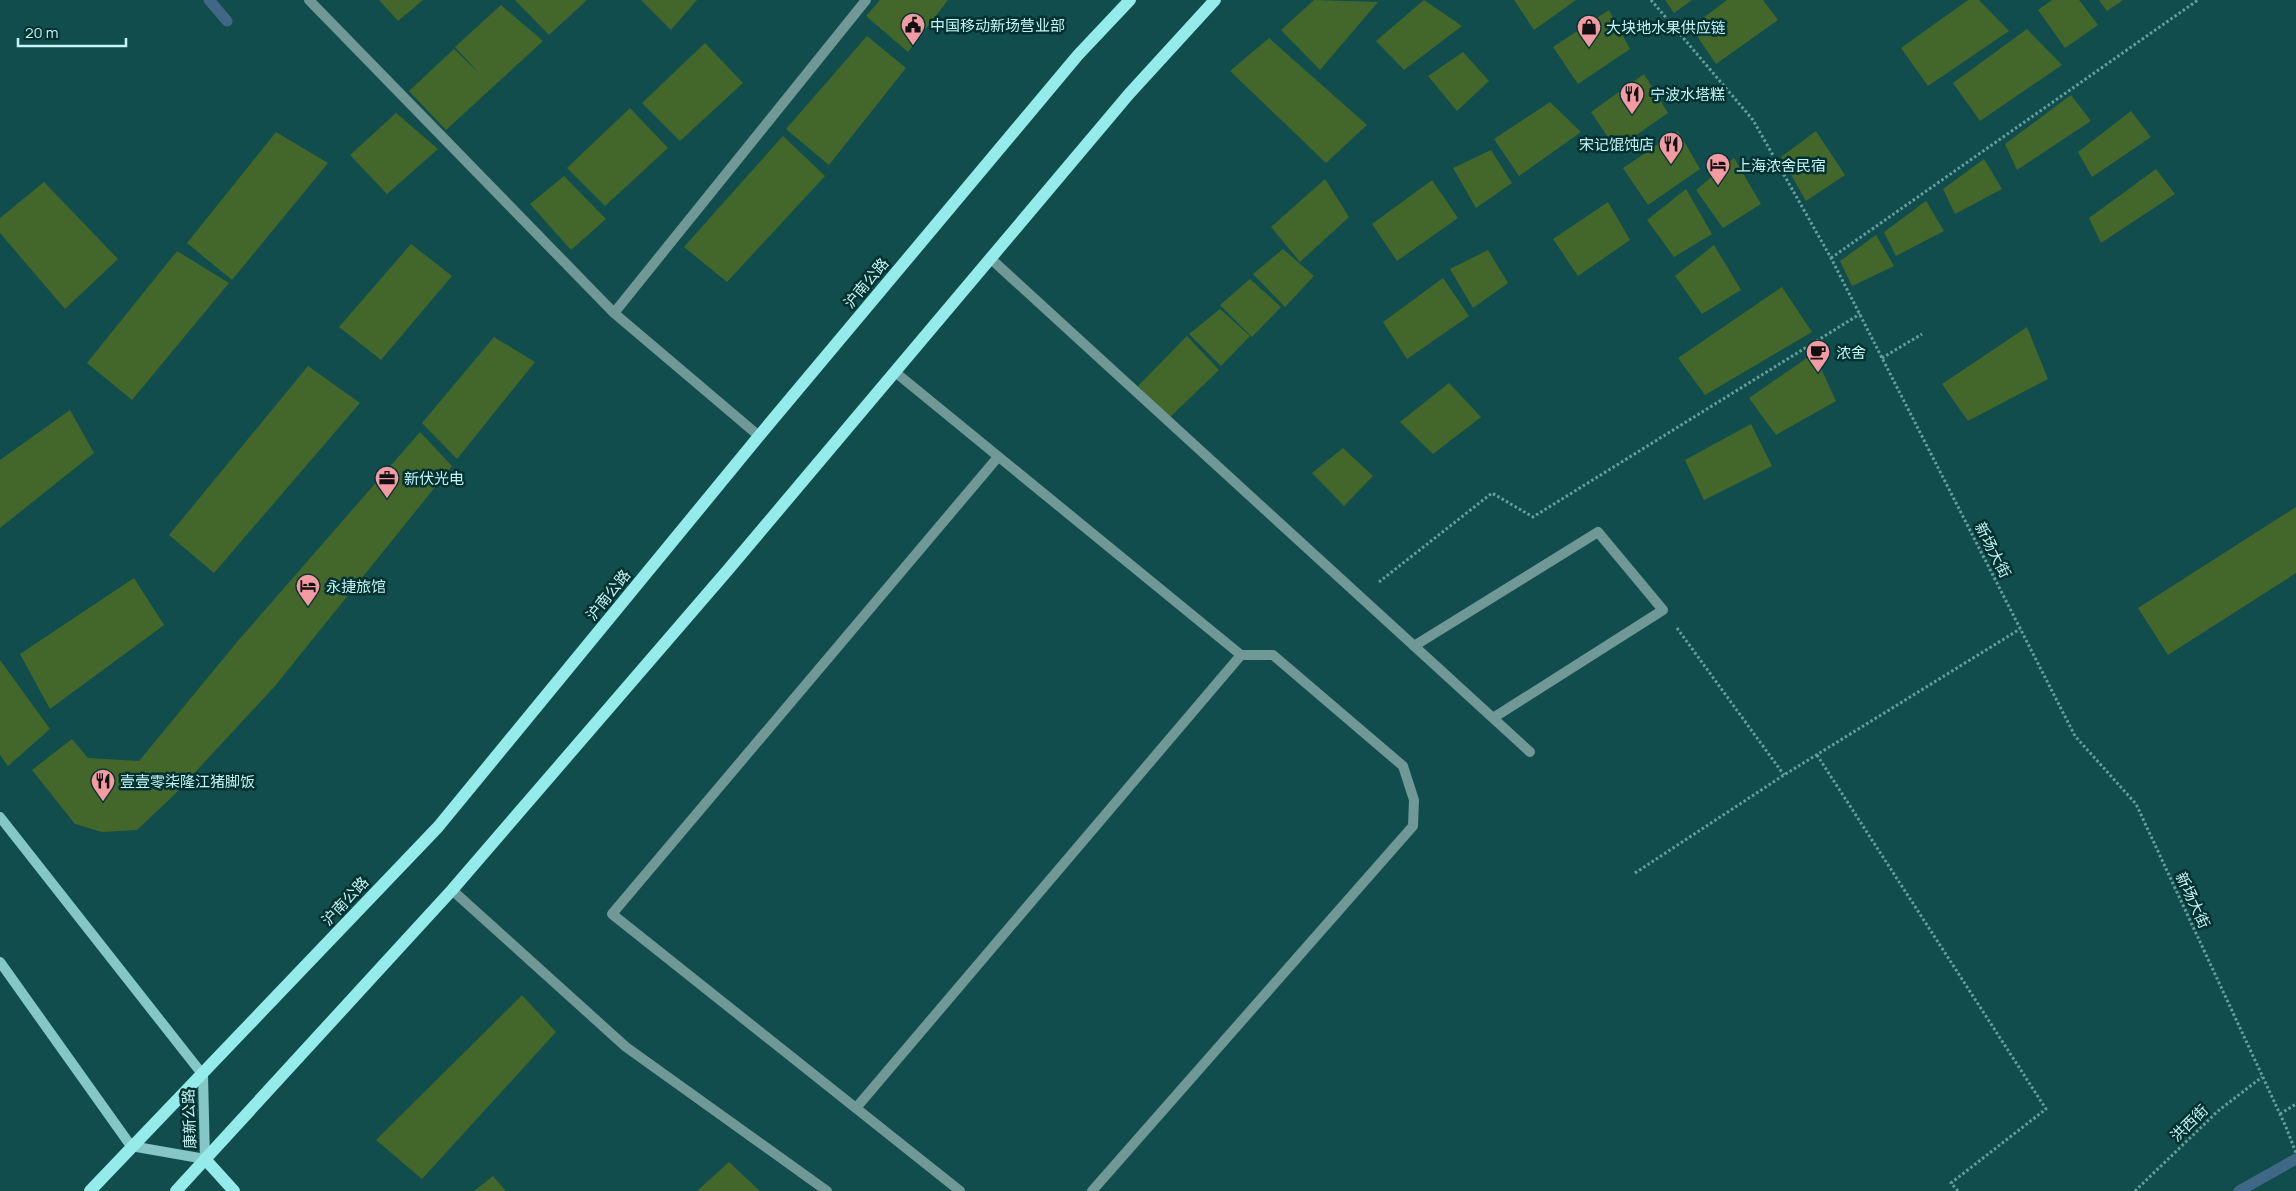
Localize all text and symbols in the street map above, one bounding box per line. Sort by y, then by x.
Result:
public building icon: 中国移动新场营业部 [900,12,926,46]
shop icon: 大块地水果供应链 [1576,14,1602,48]
scale bar [18,15,125,47]
place label: 中国移动新场营业部 [930,15,1065,36]
place label: 大块地水果供应链 [1606,17,1726,38]
text: 20 m [25,22,58,43]
restaurant icon: 宁波水塔糕 [1619,81,1645,115]
place label: 宁波水塔糕 [1650,84,1725,105]
restaurant icon: 宋记馄饨店 [1658,131,1684,165]
place label: 宋记馄饨店 [1579,134,1654,155]
hotel icon: 上海浓舍民宿 [1705,152,1731,186]
place label: 上海浓舍民宿 [1736,155,1826,176]
street label: 沪南公路 [839,253,893,313]
cafe icon: 浓舍 [1805,339,1831,373]
place label: 浓舍 [1836,342,1866,363]
office icon: 新伏光电 [374,465,400,499]
place label: 新伏光电 [404,468,464,489]
street label: 新场大街 [1970,518,2016,582]
street label: 沪南公路 [581,565,635,625]
hotel icon: 永捷旅馆 [295,573,321,607]
place label: 永捷旅馆 [326,576,386,597]
restaurant icon: 壹壹零柒隆江猪脚饭 [90,768,116,802]
place label: 壹壹零柒隆江猪脚饭 [120,771,255,792]
street label: 新场大街 [2171,868,2215,932]
street label: 沪南公路 [317,872,373,930]
street label: 康新公路 [177,1089,201,1149]
street label: 洪西街 [2166,1100,2212,1146]

